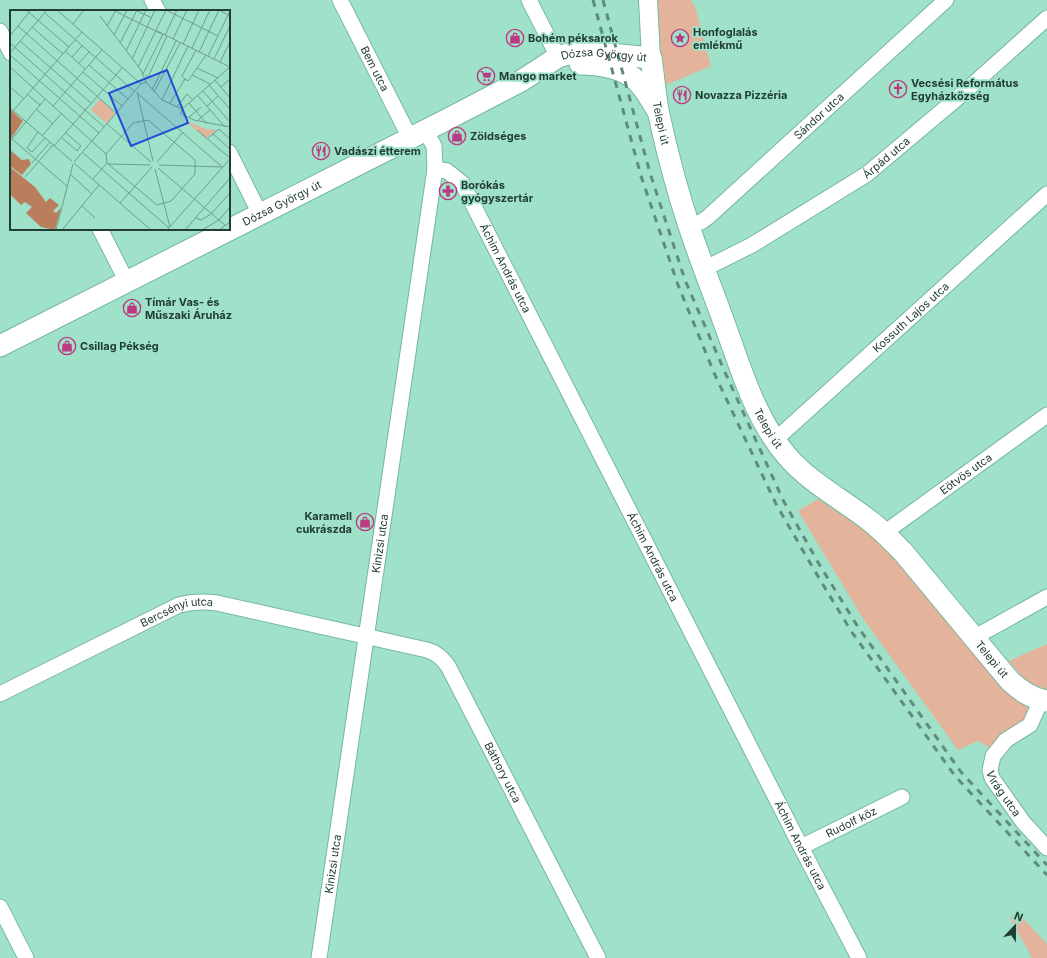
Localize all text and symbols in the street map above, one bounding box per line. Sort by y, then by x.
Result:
inset map [10,10,230,230]
place label: Honfoglalás emlékmű [693,25,758,52]
shop icon: Bohém péksarok [505,28,525,48]
place icon: Honfoglalás emlékmű [670,28,690,48]
place label: Bohém péksarok [528,31,618,45]
street label: Bem utca [358,44,392,94]
street label: Dózsa György út [559,45,648,65]
supermarket icon: Mango market [476,66,496,86]
place label: Mango market [499,69,577,83]
place label: Vecsési Református Egyházközség [911,76,1019,103]
church icon: Vecsési Református Egyházközség [888,79,908,99]
restaurant icon: Novazza Pizzéria [672,85,692,105]
place label: Novazza Pizzéria [695,88,787,102]
street label: Sándor utca [791,90,847,142]
street label: Telepi út [650,100,673,147]
shop icon: Zöldséges [447,126,467,146]
place label: Zöldséges [470,129,526,143]
street label: Árpád utca [860,134,913,182]
restaurant icon: Vadászi étterem [311,141,331,161]
place label: Vadászi étterem [334,144,421,158]
street label: Dózsa György út [240,177,324,229]
place label: Borókás gyógyszertár [461,178,534,205]
pharmacy icon: Borókás gyógyszertár [438,181,458,201]
street label: Áchim András utca [477,221,534,315]
street label: Kossuth Lajos utca [870,279,952,355]
place label: Tímár Vas- és Műszaki Áruház [145,295,232,322]
shop icon: Tímár Vas- és Műszaki Áruház [122,298,142,318]
shop icon: Csillag Pékség [57,336,77,356]
place label: Csillag Pékség [80,339,159,353]
street label: Telepi út [751,406,786,451]
street label: Eötvös utca [937,450,995,497]
place label: Karamell cukrászda [296,509,352,536]
street label: Áchim András utca [624,510,681,604]
shop icon: Karamell cukrászda [355,512,375,532]
street label: Kinizsi utca [369,513,391,574]
street label: Bercsényi utca [138,595,214,630]
street label: Telepi út [972,638,1012,681]
street label: Báthory utca [481,740,524,805]
street label: Virág utca [983,769,1024,819]
street label: Áchim András utca [772,798,829,892]
street label: Rudolf köz [823,804,879,841]
street label: Kinizsi utca [322,833,344,895]
north arrow [995,906,1035,946]
text: N [1012,909,1025,925]

